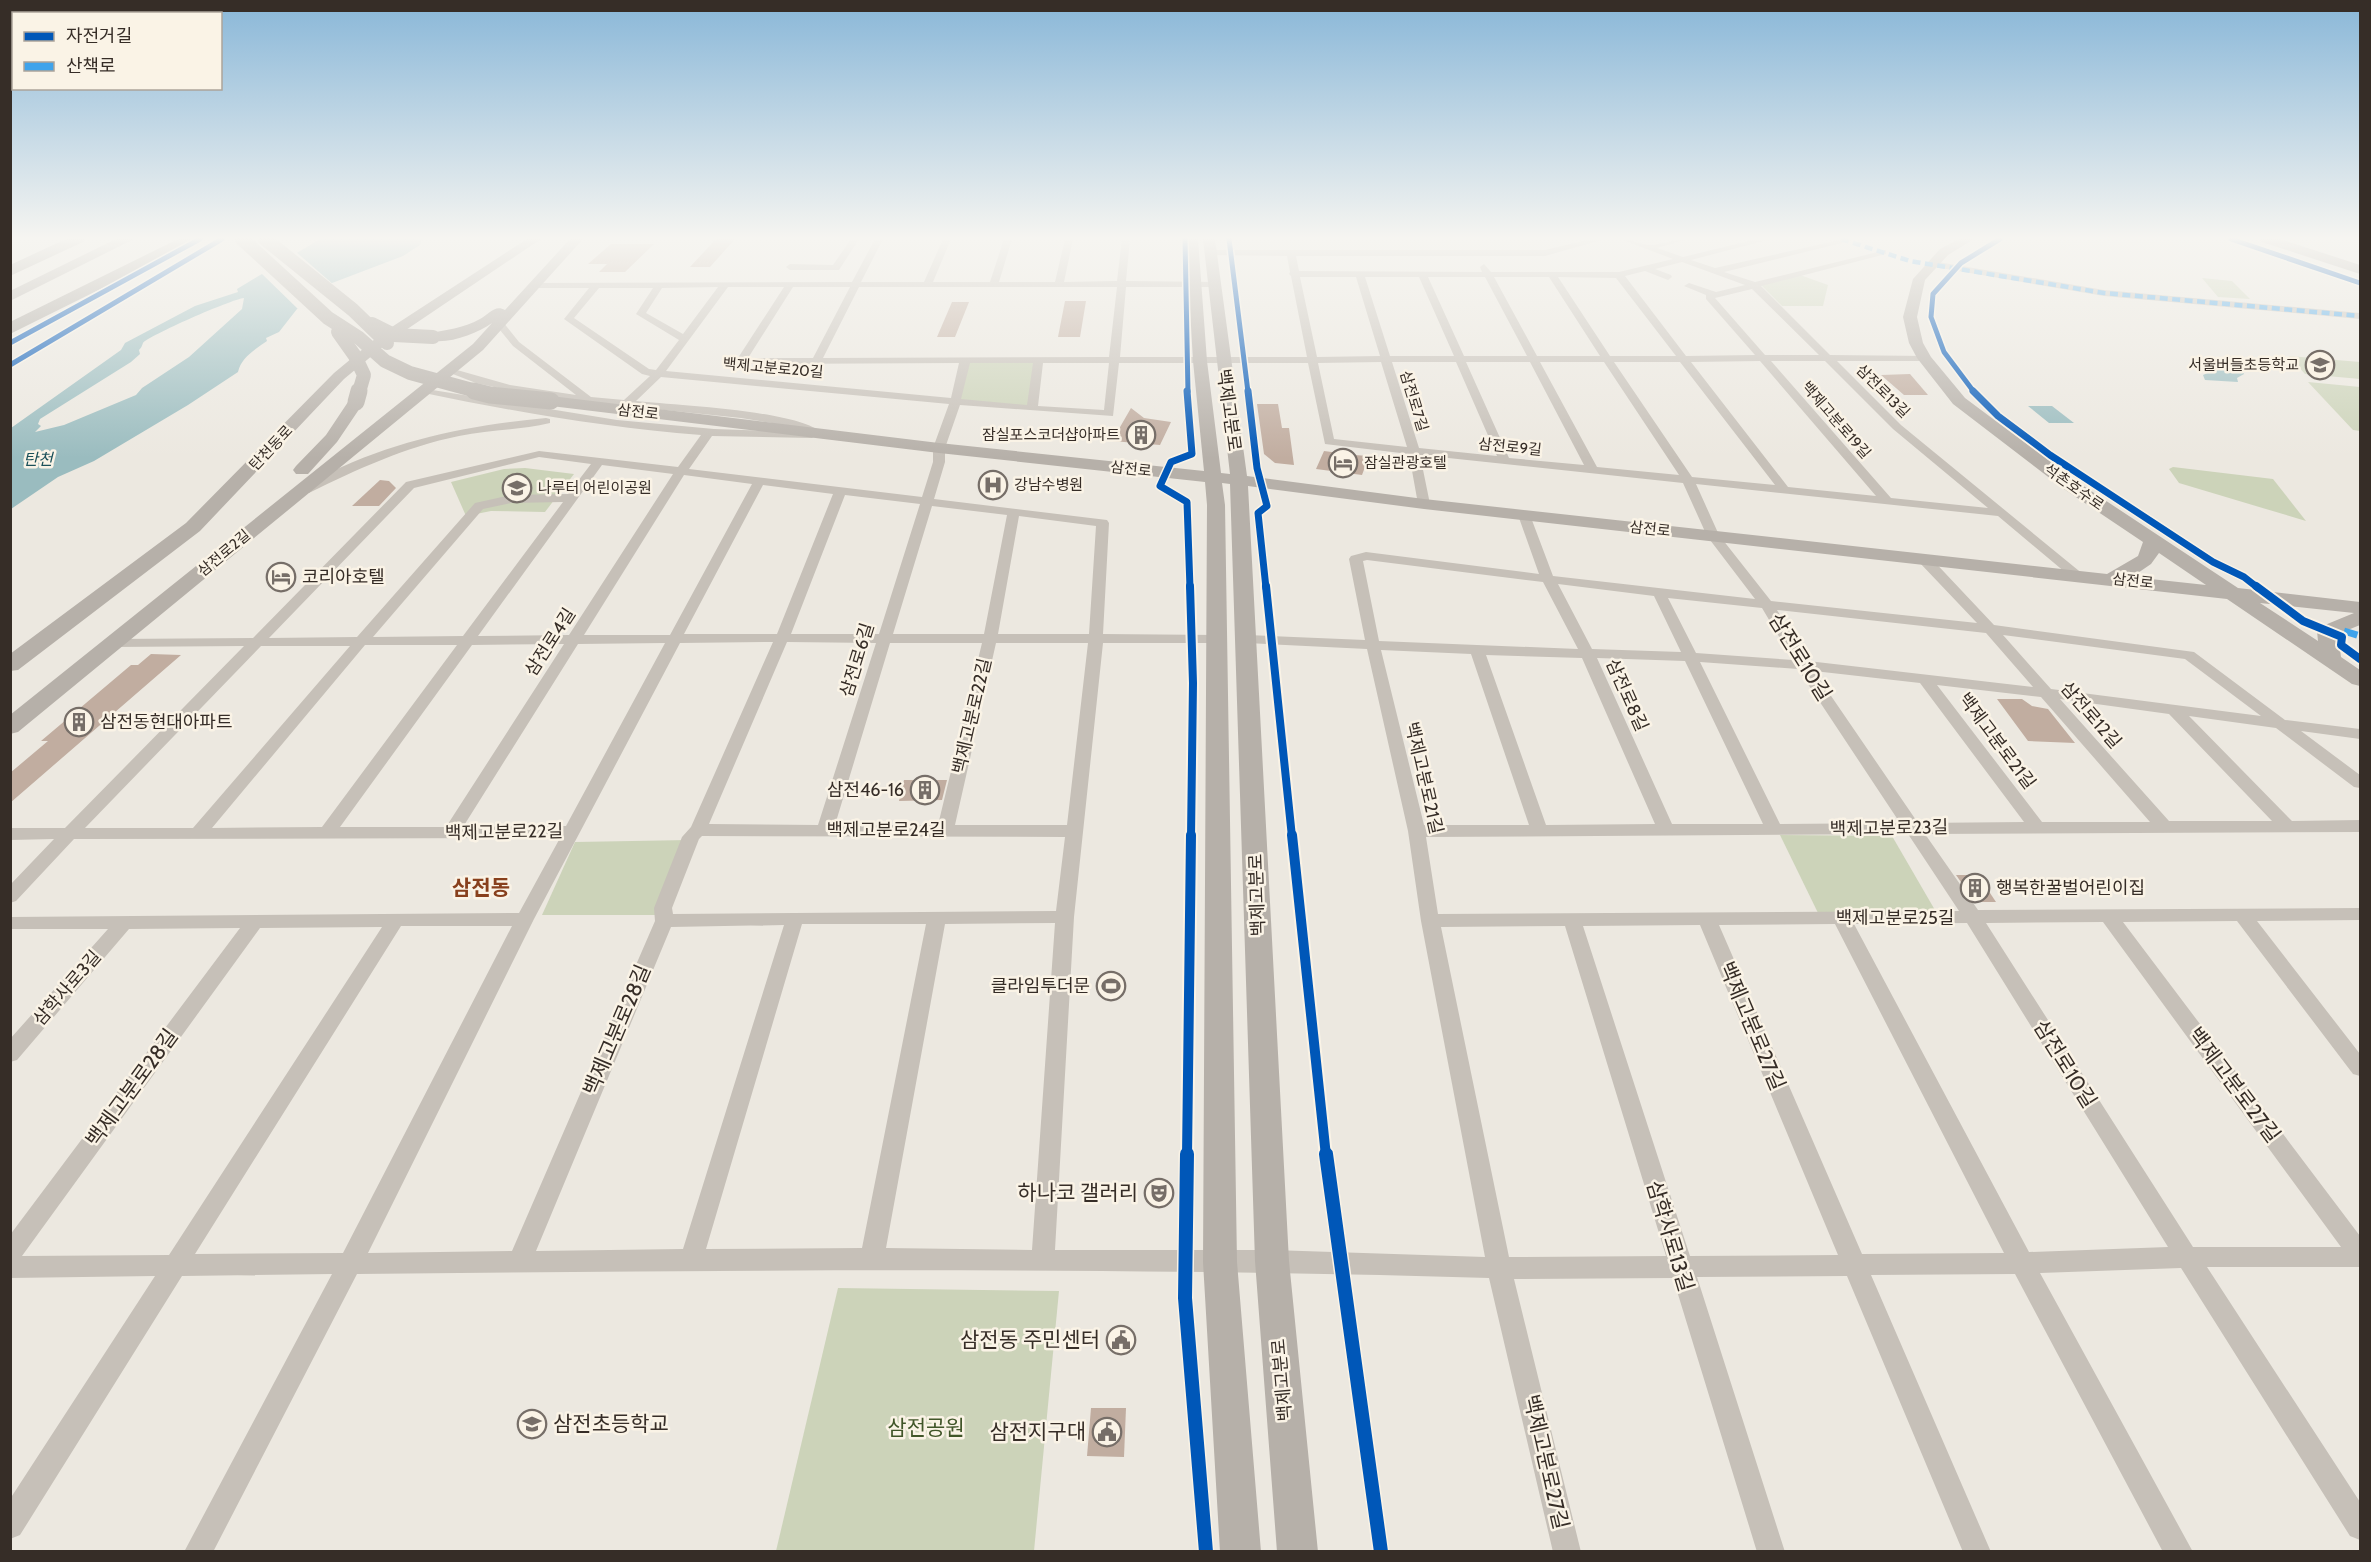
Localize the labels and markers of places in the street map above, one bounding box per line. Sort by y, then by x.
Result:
school or university icon: 서울버들초등학교 [2304,349,2336,381]
place label: 서울버들초등학교 [2189,356,2299,374]
building icon: 잠실포스코더샵아파트 [1125,419,1157,451]
place label: 잠실포스코더샵아파트 [982,426,1120,444]
hotel icon: 잠실관광호텔 [1327,447,1359,479]
place label: 잠실관광호텔 [1364,454,1447,472]
hospital icon: 강남수병원 [977,469,1009,501]
school or university icon: 나루터 어린이공원 [501,472,533,504]
place label: 강남수병원 [1014,476,1083,494]
place label: 나루터 어린이공원 [538,479,652,497]
hotel icon: 코리아호텔 [265,561,297,593]
place label: 코리아호텔 [302,566,385,588]
building icon: 삼전동현대아파트 [63,706,95,738]
place label: 삼전동현대아파트 [100,711,232,733]
building icon: 삼전46-16 [909,774,941,806]
place label: 삼전46-16 [827,779,904,801]
building icon: 행복한꿀벌어린이집 [1959,872,1991,904]
place label: 행복한꿀벌어린이집 [1996,877,2145,899]
sports icon: 클라임투더문 [1095,970,1127,1002]
place label: 클라임투더문 [991,975,1090,997]
theatre icon: 하나코 갤러리 [1143,1177,1175,1209]
place label: 하나코 갤러리 [1017,1180,1138,1205]
public building icon: 삼전동 주민센터 [1105,1324,1137,1356]
place label: 삼전동 주민센터 [960,1327,1100,1352]
school or university icon: 삼전초등학교 [516,1408,548,1440]
place label: 삼전초등학교 [553,1411,669,1436]
public building icon: 삼전지구대 [1091,1416,1123,1448]
place label: 삼전지구대 [989,1419,1086,1444]

